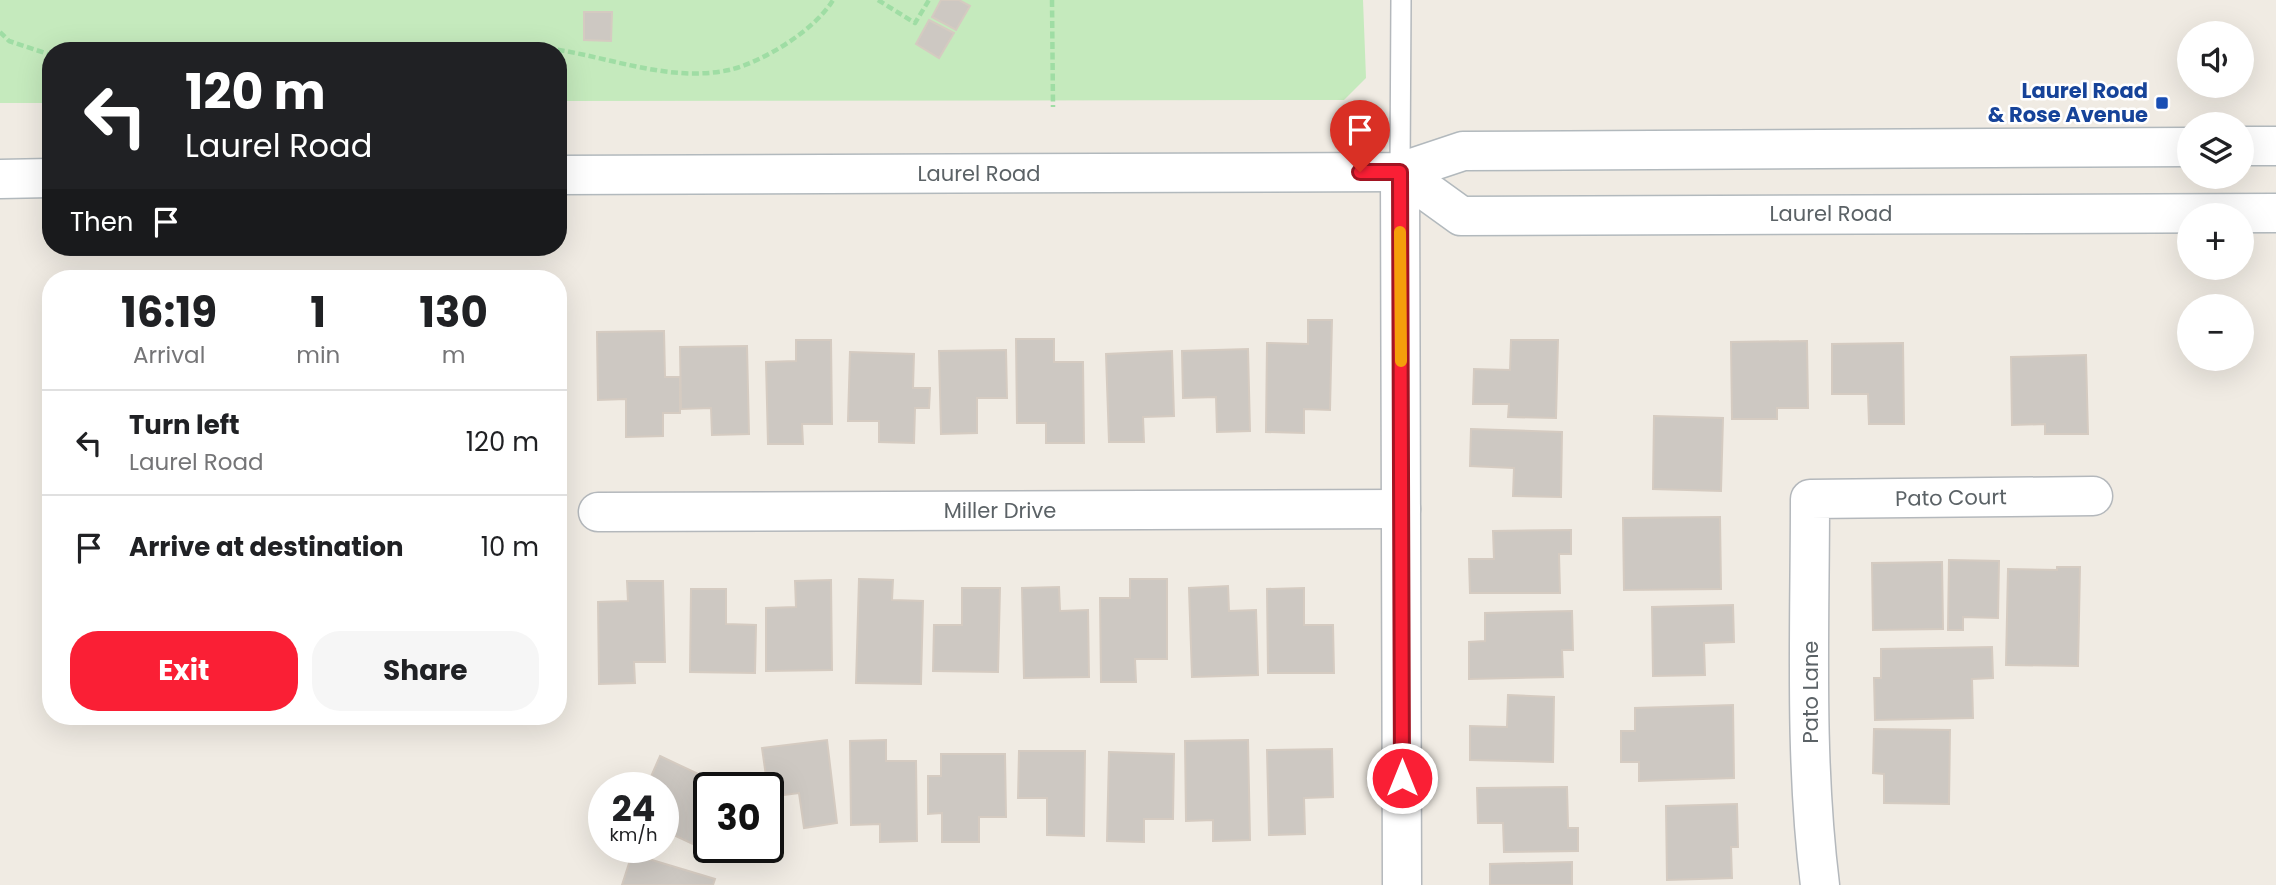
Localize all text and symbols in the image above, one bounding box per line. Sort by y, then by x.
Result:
map controls [2177,21,2254,371]
button: sound [2177,21,2254,98]
text: 120 m [185,58,326,126]
icon: left [70,70,161,161]
place label: Laurel Road & Rose Avenue [1988,76,2148,129]
marker: Laurel Road & Rose Avenue [2154,95,2170,111]
pin [1330,100,1390,172]
icon: arrive [1341,111,1379,149]
button: layers [2177,112,2254,189]
text: Laurel Road [185,123,372,168]
street label: Laurel Road [918,159,1040,188]
street label: Laurel Road [1770,199,1892,228]
icon: arrive [147,203,185,241]
button: + [2177,203,2254,280]
text: Then [70,204,133,240]
text: 16:19 [121,283,217,342]
text: 1 [310,283,326,342]
text: 130 [419,283,488,342]
button: − [2177,294,2254,371]
text: Arrival [133,339,205,371]
text: min [296,339,340,371]
text: m [442,339,465,371]
text: Turn left [129,407,240,443]
icon: left [70,424,108,462]
text: 120 m [466,424,539,460]
text: Laurel Road [129,446,264,478]
street label: Pato Court [1895,482,2007,513]
street label: Miller Drive [944,496,1056,525]
icon: arrive [70,529,108,567]
text: Arrive at destination [129,529,404,565]
text: 10 m [481,529,539,565]
button: Exit [70,631,298,711]
button: Share [312,631,539,711]
street label: Pato Lane [1796,641,1825,743]
position arrow [1365,741,1439,815]
speed limit sign: 30 [693,772,784,863]
text: 24 [612,784,655,833]
text: km/h [610,822,657,847]

